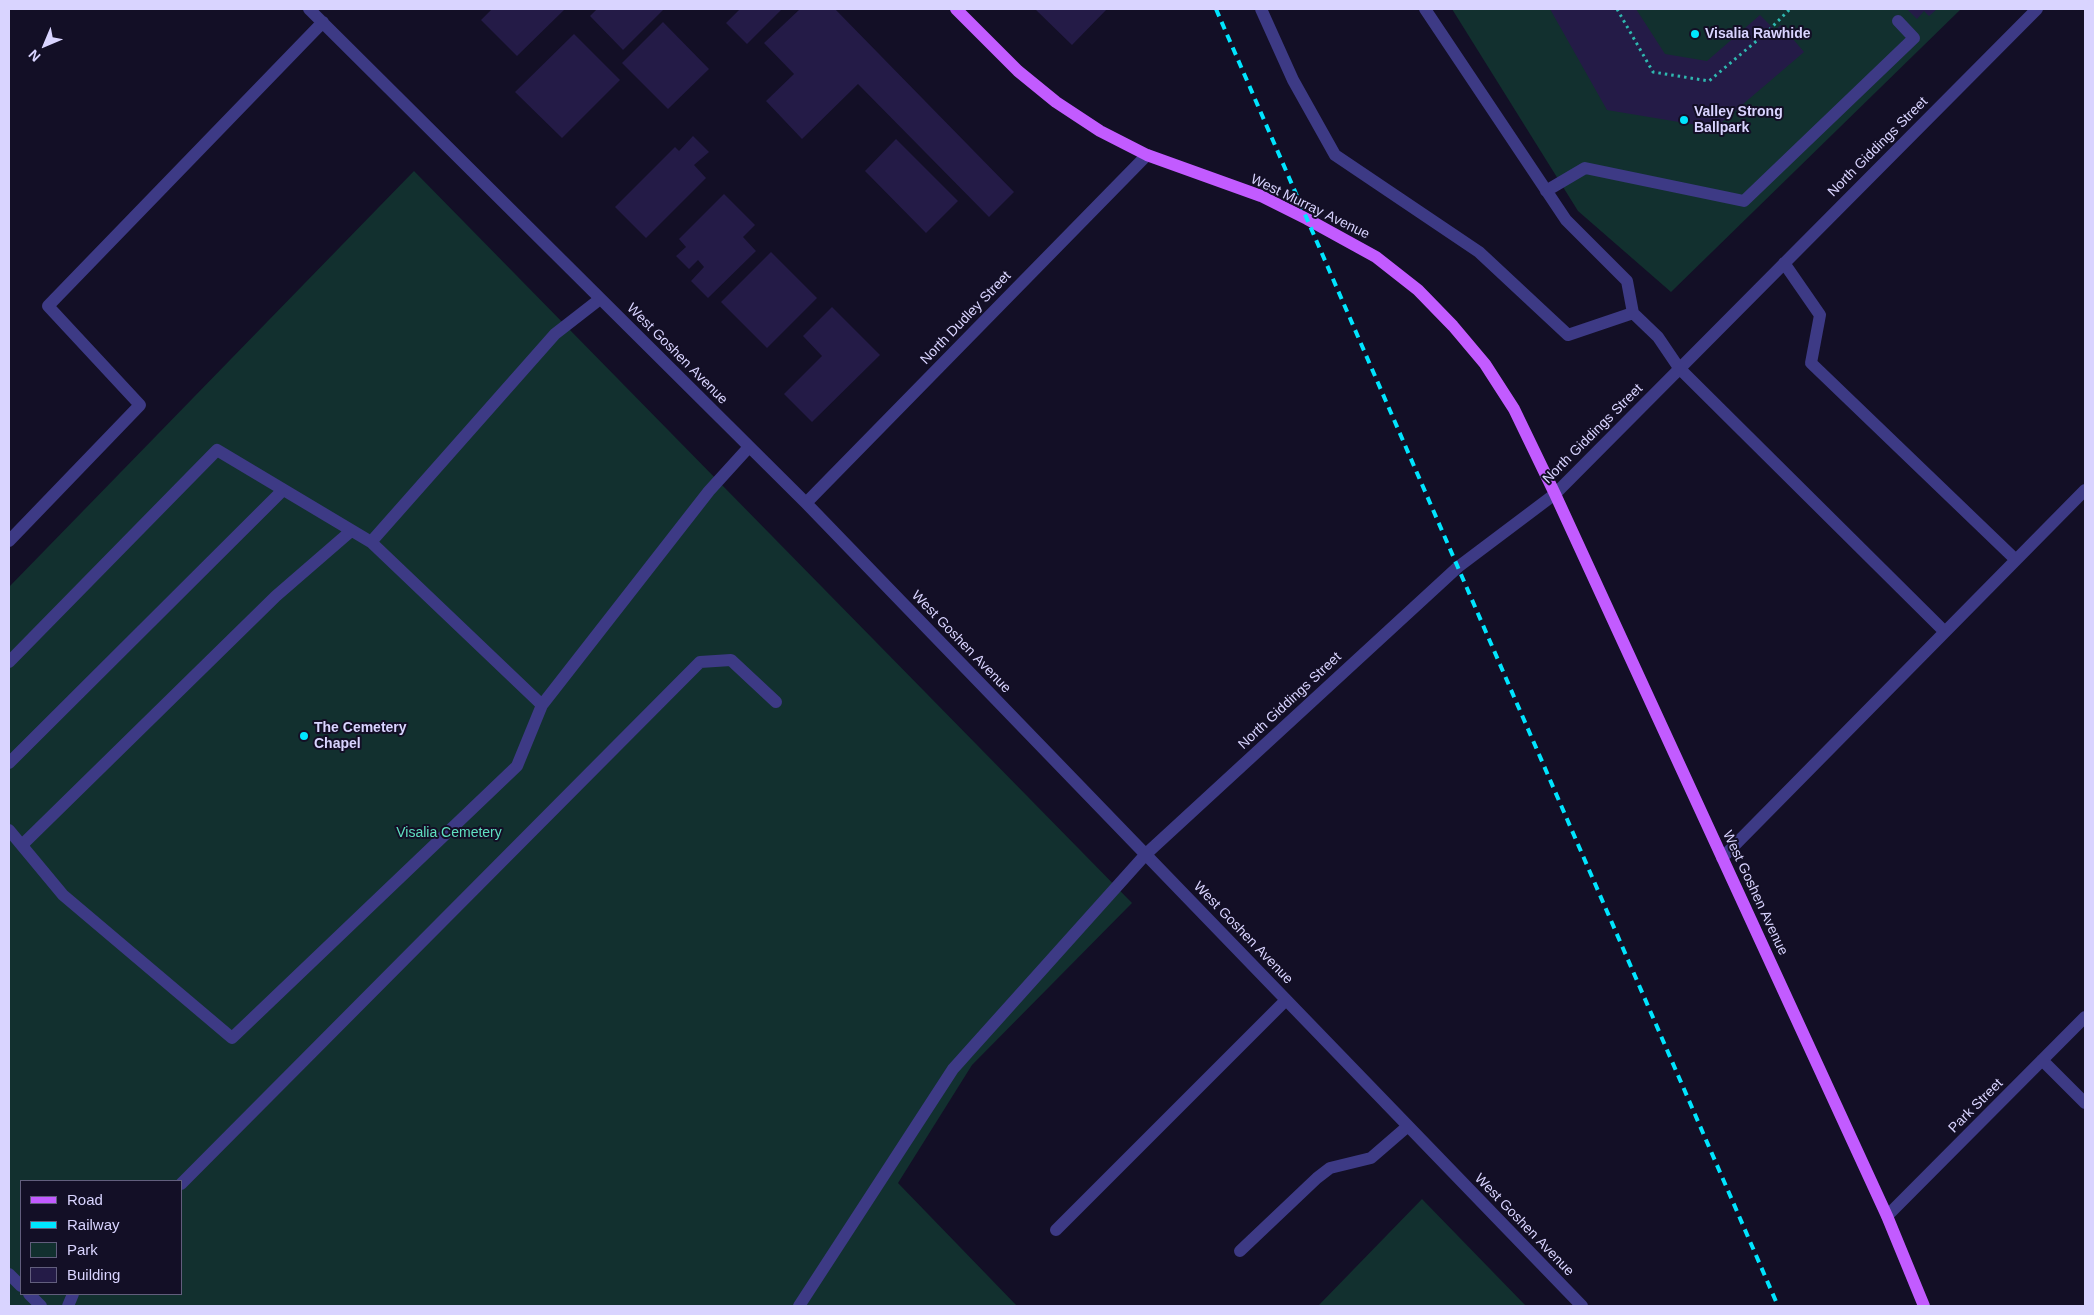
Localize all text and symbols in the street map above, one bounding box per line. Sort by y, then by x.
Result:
north arrow [20,20,70,70]
place label: Visalia Rawhide [1705,26,1811,42]
marker: Visalia Rawhide [1689,28,1701,40]
text: N [25,46,44,65]
street label: North Giddings Street [1824,93,1932,201]
place label: Valley Strong Ballpark [1694,104,1783,136]
marker: Valley Strong Ballpark [1678,114,1690,126]
street label: West Murray Avenue [1248,171,1372,243]
street label: North Dudley Street [917,268,1015,368]
street label: West Goshen Avenue [623,300,731,408]
street label: North Giddings Street [1539,380,1647,488]
street label: West Goshen Avenue [908,587,1014,697]
street label: North Giddings Street [1235,649,1345,753]
place label: The Cemetery Chapel [314,720,407,752]
marker: The Cemetery Chapel [298,730,310,742]
park label: Visalia Cemetery [396,825,502,841]
street label: West Goshen Avenue [1719,828,1791,958]
street label: West Goshen Avenue [1190,878,1296,988]
street label: Park Street [1945,1075,2007,1137]
street label: West Goshen Avenue [1471,1170,1577,1280]
legend [20,1180,182,1295]
text: Road [67,1191,103,1208]
text: Railway [67,1216,120,1233]
text: Park [67,1241,98,1258]
text: Building [67,1266,120,1283]

